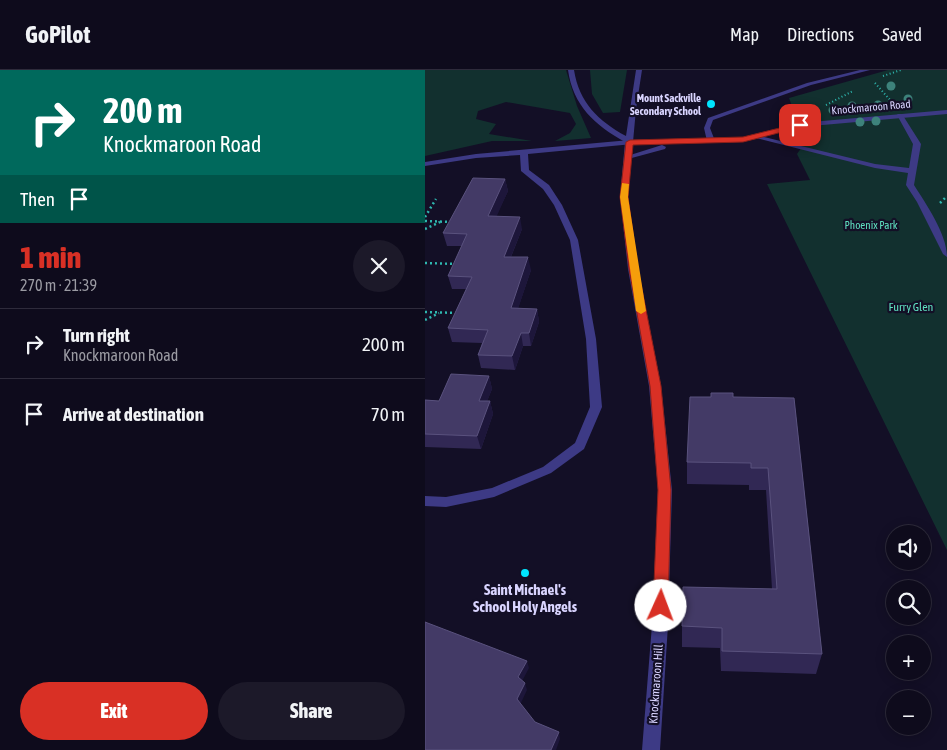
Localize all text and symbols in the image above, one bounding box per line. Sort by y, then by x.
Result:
text: GoPilot [25,21,90,48]
text: Map [730,24,759,45]
text: Directions [787,24,854,45]
text: Saved [882,24,922,45]
icon: right [20,90,85,155]
text: 200 m [103,90,182,130]
place label: Mount Sackville Secondary School [630,92,702,117]
marker: Mount Sackville Secondary School [705,98,717,110]
street label: Knockmaroon Road [831,98,911,116]
pin [779,104,821,146]
icon: arrive [786,111,814,139]
text: Knockmaroon Road [103,131,262,157]
icon: arrive [65,185,93,213]
text: Then [20,188,55,210]
park label: Phoenix Park [844,219,898,231]
text: 1 min [20,240,81,274]
button: close [353,240,405,292]
text: 270 m · 21:39 [20,276,97,294]
park label: Furry Glen [889,300,933,314]
text: Turn right [63,324,130,346]
icon: right [20,330,48,358]
text: 200 m [362,333,405,355]
text: Knockmaroon Road [63,346,178,364]
icon: arrive [20,400,48,428]
text: Arrive at destination [63,403,204,425]
text: 70 m [371,403,405,425]
map controls [886,525,931,735]
button: sound [886,525,931,570]
marker: Saint Michael's School Holy Angels [519,567,531,579]
position arrow [634,579,686,631]
button: search [886,580,931,625]
place label: Saint Michael's School Holy Angels [473,581,578,615]
button: + [886,635,931,680]
street label: Knockmaroon Hill [646,643,666,724]
button: Exit [20,682,208,740]
button: Share [218,682,405,740]
button: − [886,690,931,735]

